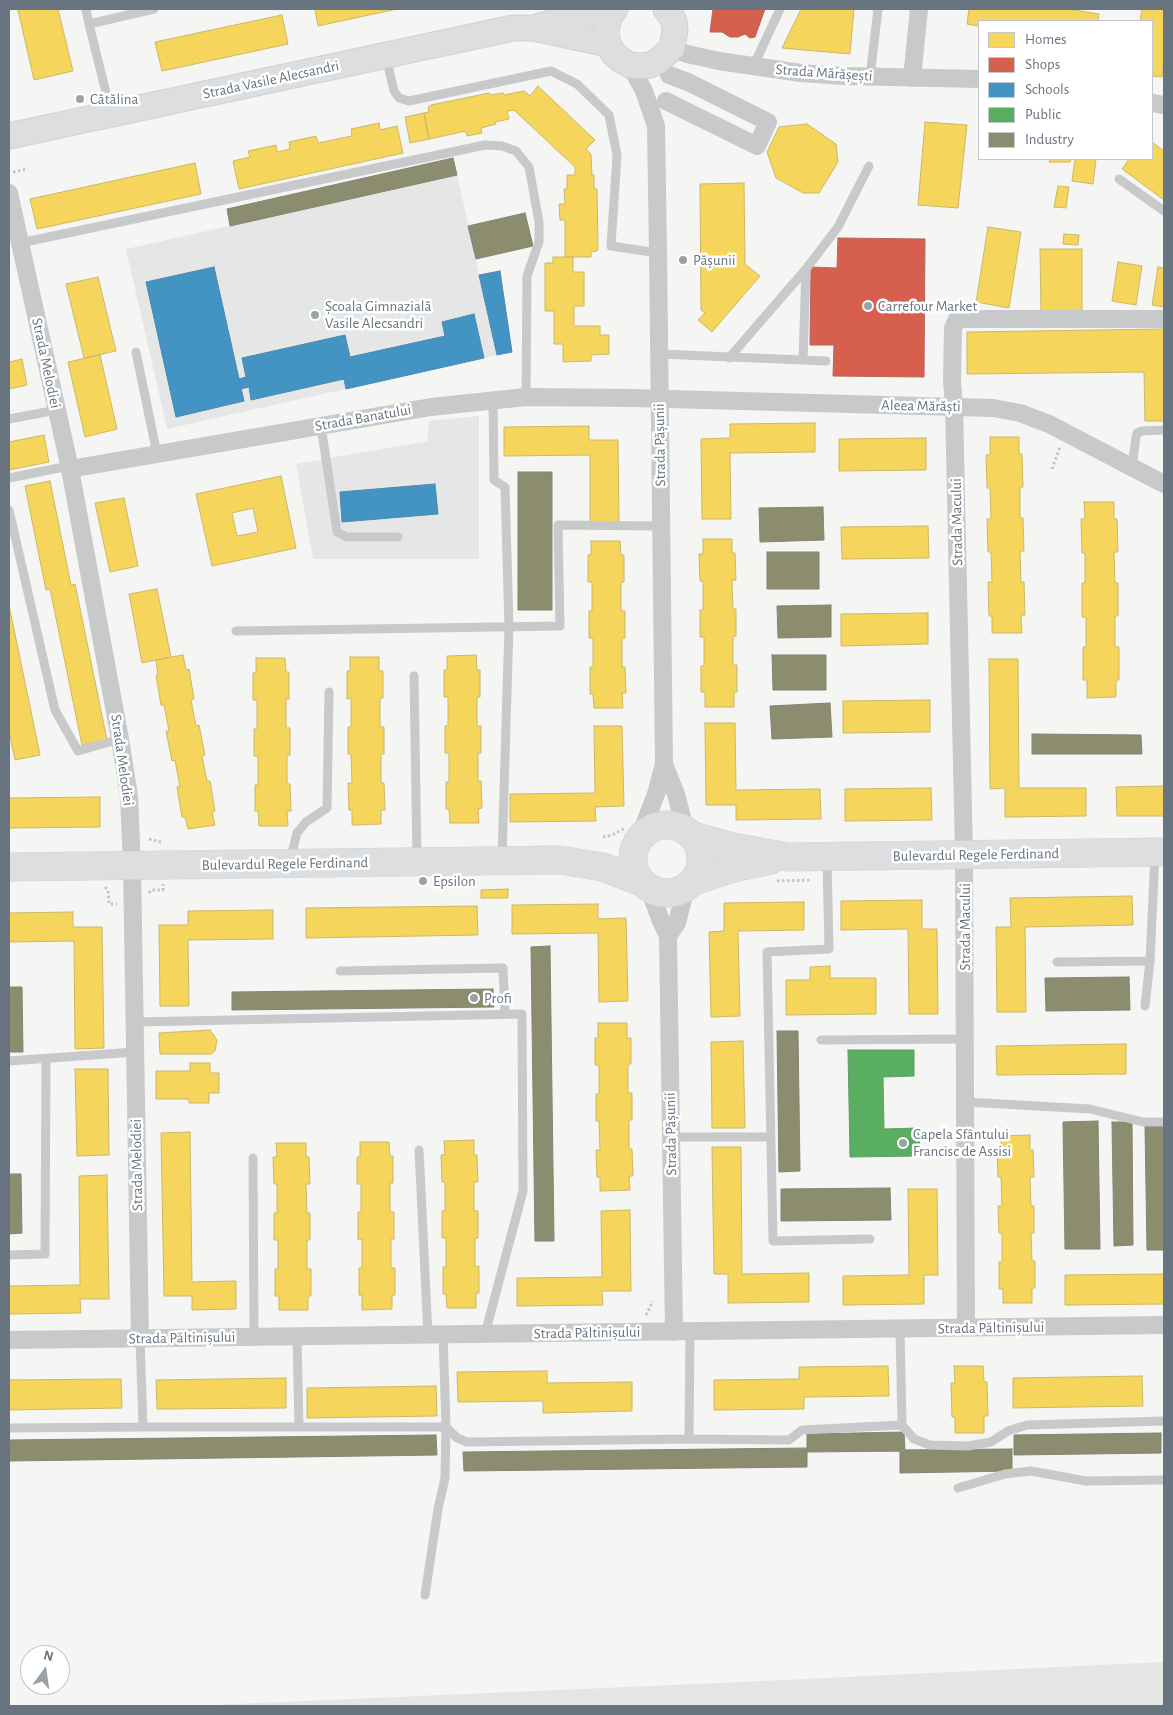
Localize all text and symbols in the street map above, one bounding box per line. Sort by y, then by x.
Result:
legend [978,20,1153,160]
text: Homes [1025,32,1067,47]
street label: Strada Vasile Alecsandri [201,57,341,103]
text: Shops [1025,57,1060,72]
street label: Strada Mărășești [775,61,873,85]
text: Schools [1025,82,1069,97]
place label: Cătălina [90,90,138,108]
marker: Cătălina [74,93,86,105]
text: Public [1025,107,1061,122]
text: Industry [1025,132,1074,147]
place label: Pășunii [693,251,735,269]
marker: Pășunii [677,254,689,266]
place label: Școala Gimnazială Vasile Alecsandri [325,297,431,332]
place label: Carrefour Market [878,297,977,315]
marker: Carrefour Market [862,300,874,312]
marker: Școala Gimnazială Vasile Alecsandri [309,309,321,321]
street label: Strada Melodiei [28,316,64,410]
street label: Aleea Mărăști [881,396,961,416]
street label: Strada Banatului [313,401,413,435]
street label: Strada Pășunii [650,403,670,487]
street label: Strada Macului [947,478,967,566]
street label: Strada Melodiei [107,713,137,807]
street label: Bulevardul Regele Ferdinand [893,845,1059,865]
street label: Bulevardul Regele Ferdinand [202,854,368,874]
place label: Epsilon [433,872,476,890]
marker: Epsilon [417,875,429,887]
street label: Strada Macului [956,883,974,971]
place label: Profi [484,989,512,1007]
marker: Profi [468,992,480,1004]
street label: Strada Pășunii [661,1092,681,1176]
street label: Strada Melodiei [127,1119,147,1211]
place label: Capela Sfântului Francisc de Assisi [913,1125,1011,1160]
marker: Capela Sfântului Francisc de Assisi [897,1137,909,1149]
street label: Strada Păltinișului [938,1318,1044,1338]
street label: Strada Păltinișului [534,1323,640,1343]
street label: Strada Păltinișului [129,1328,235,1348]
north arrow [20,1645,70,1695]
text: N [42,1648,55,1664]

